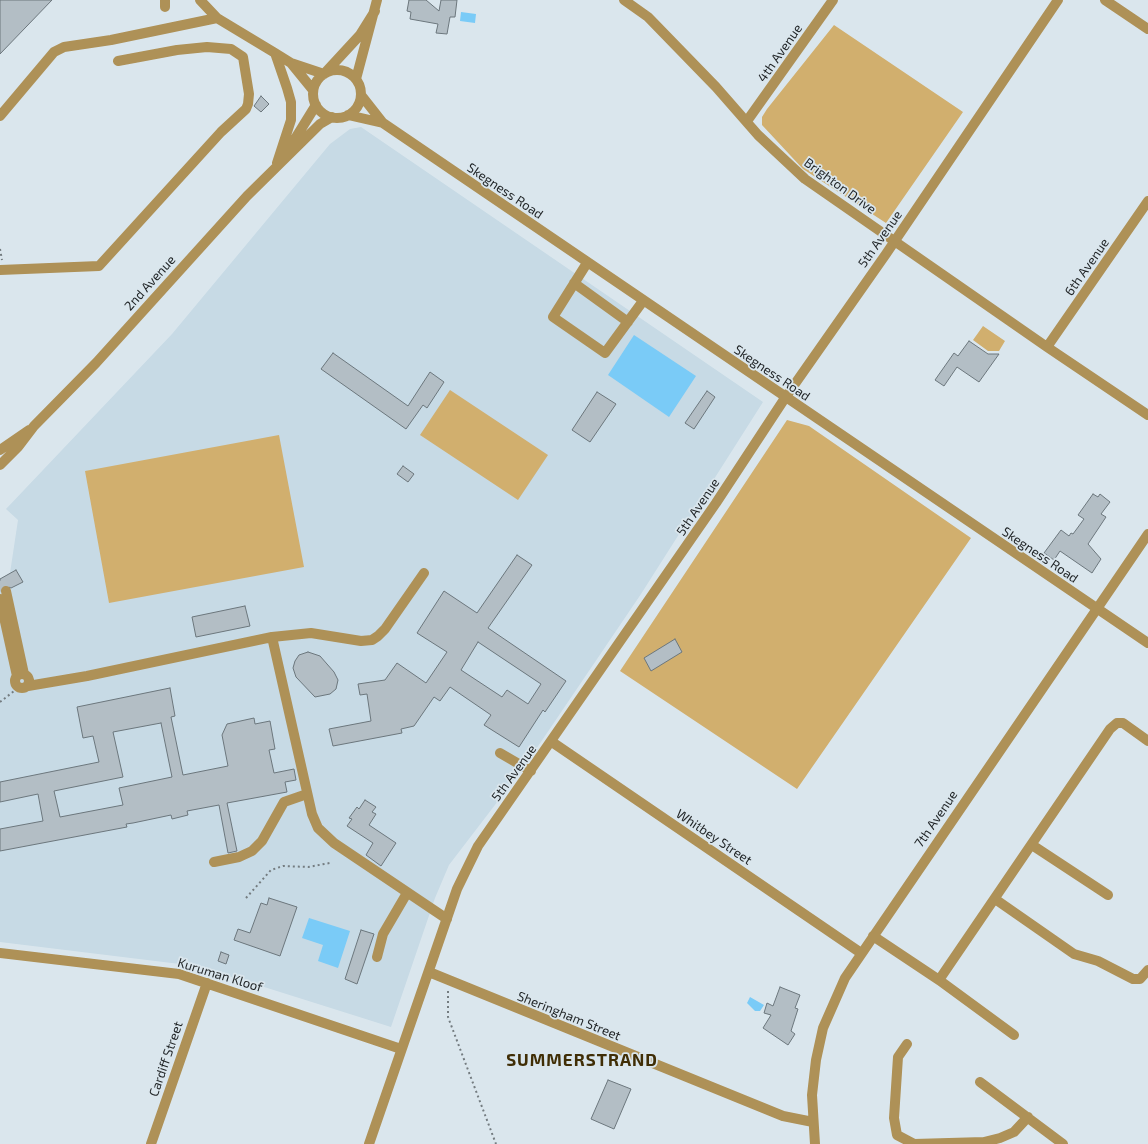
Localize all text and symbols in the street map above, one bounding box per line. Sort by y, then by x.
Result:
street label: 4th Avenue [754,21,806,85]
street label: Brighton Drive [801,155,879,217]
street label: Skegness Road [464,160,546,222]
street label: 5th Avenue [855,208,905,270]
street label: 6th Avenue [1062,235,1112,299]
street label: 2nd Avenue [121,252,179,314]
street label: Skegness Road [731,342,813,404]
street label: 5th Avenue [673,475,723,539]
street label: Skegness Road [999,524,1081,586]
street label: 5th Avenue [488,742,540,804]
street label: 7th Avenue [911,787,961,851]
street label: Whitbey Street [673,806,755,868]
street label: Kuruman Kloof [176,955,264,995]
street label: Sheringham Street [515,988,623,1044]
street label: Cardiff Street [146,1019,186,1099]
district label: SUMMERSTRAND [506,1050,658,1070]

